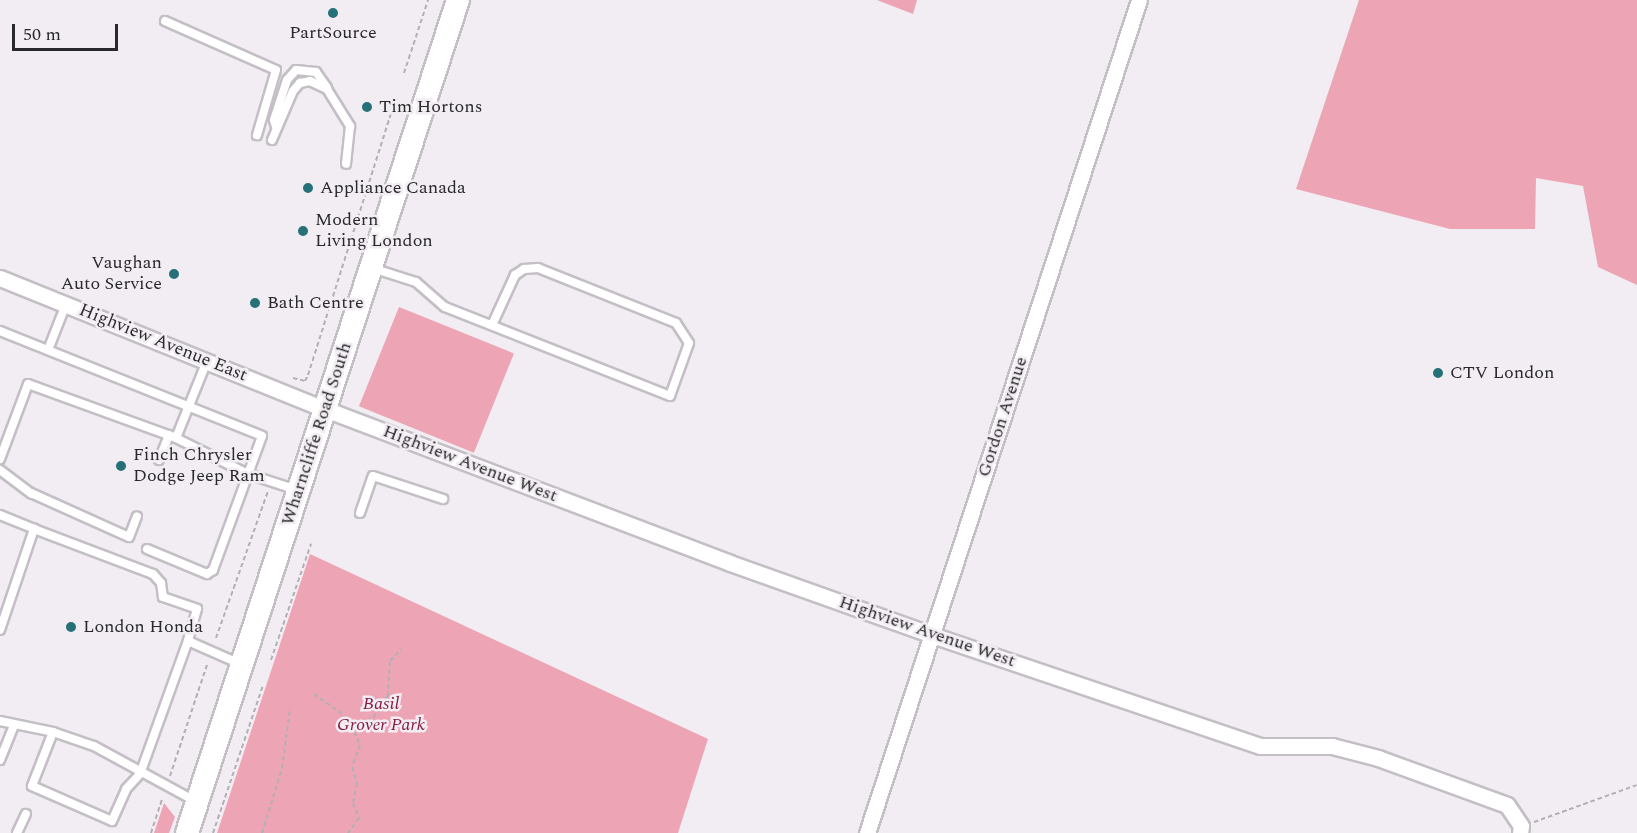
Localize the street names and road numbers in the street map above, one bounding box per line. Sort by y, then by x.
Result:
street label: Highview Avenue East [76,299,250,387]
street label: Wharncliffe Road South [277,340,357,528]
street label: Gordon Avenue [973,354,1033,480]
street label: Highview Avenue West [380,421,560,507]
street label: Highview Avenue West [836,592,1018,672]

